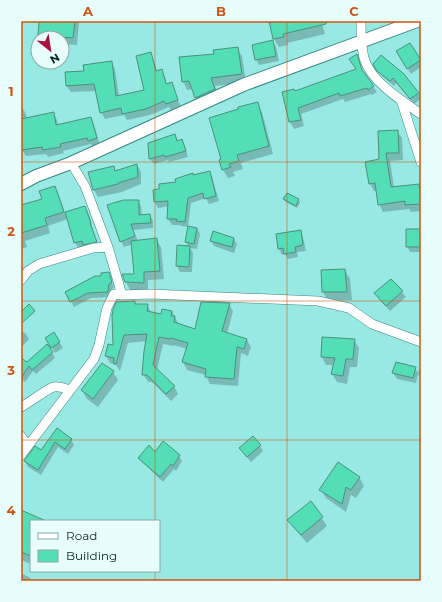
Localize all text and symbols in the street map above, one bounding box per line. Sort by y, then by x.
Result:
text: A [82,3,94,19]
text: B [216,3,226,19]
text: C [349,3,359,19]
north arrow [30,30,70,70]
text: N [48,50,62,67]
text: 1 [8,83,14,99]
text: 2 [7,223,15,239]
text: 3 [6,362,15,378]
text: 4 [7,502,16,518]
legend [30,520,160,572]
text: Road [66,528,97,543]
text: Building [66,548,117,563]

